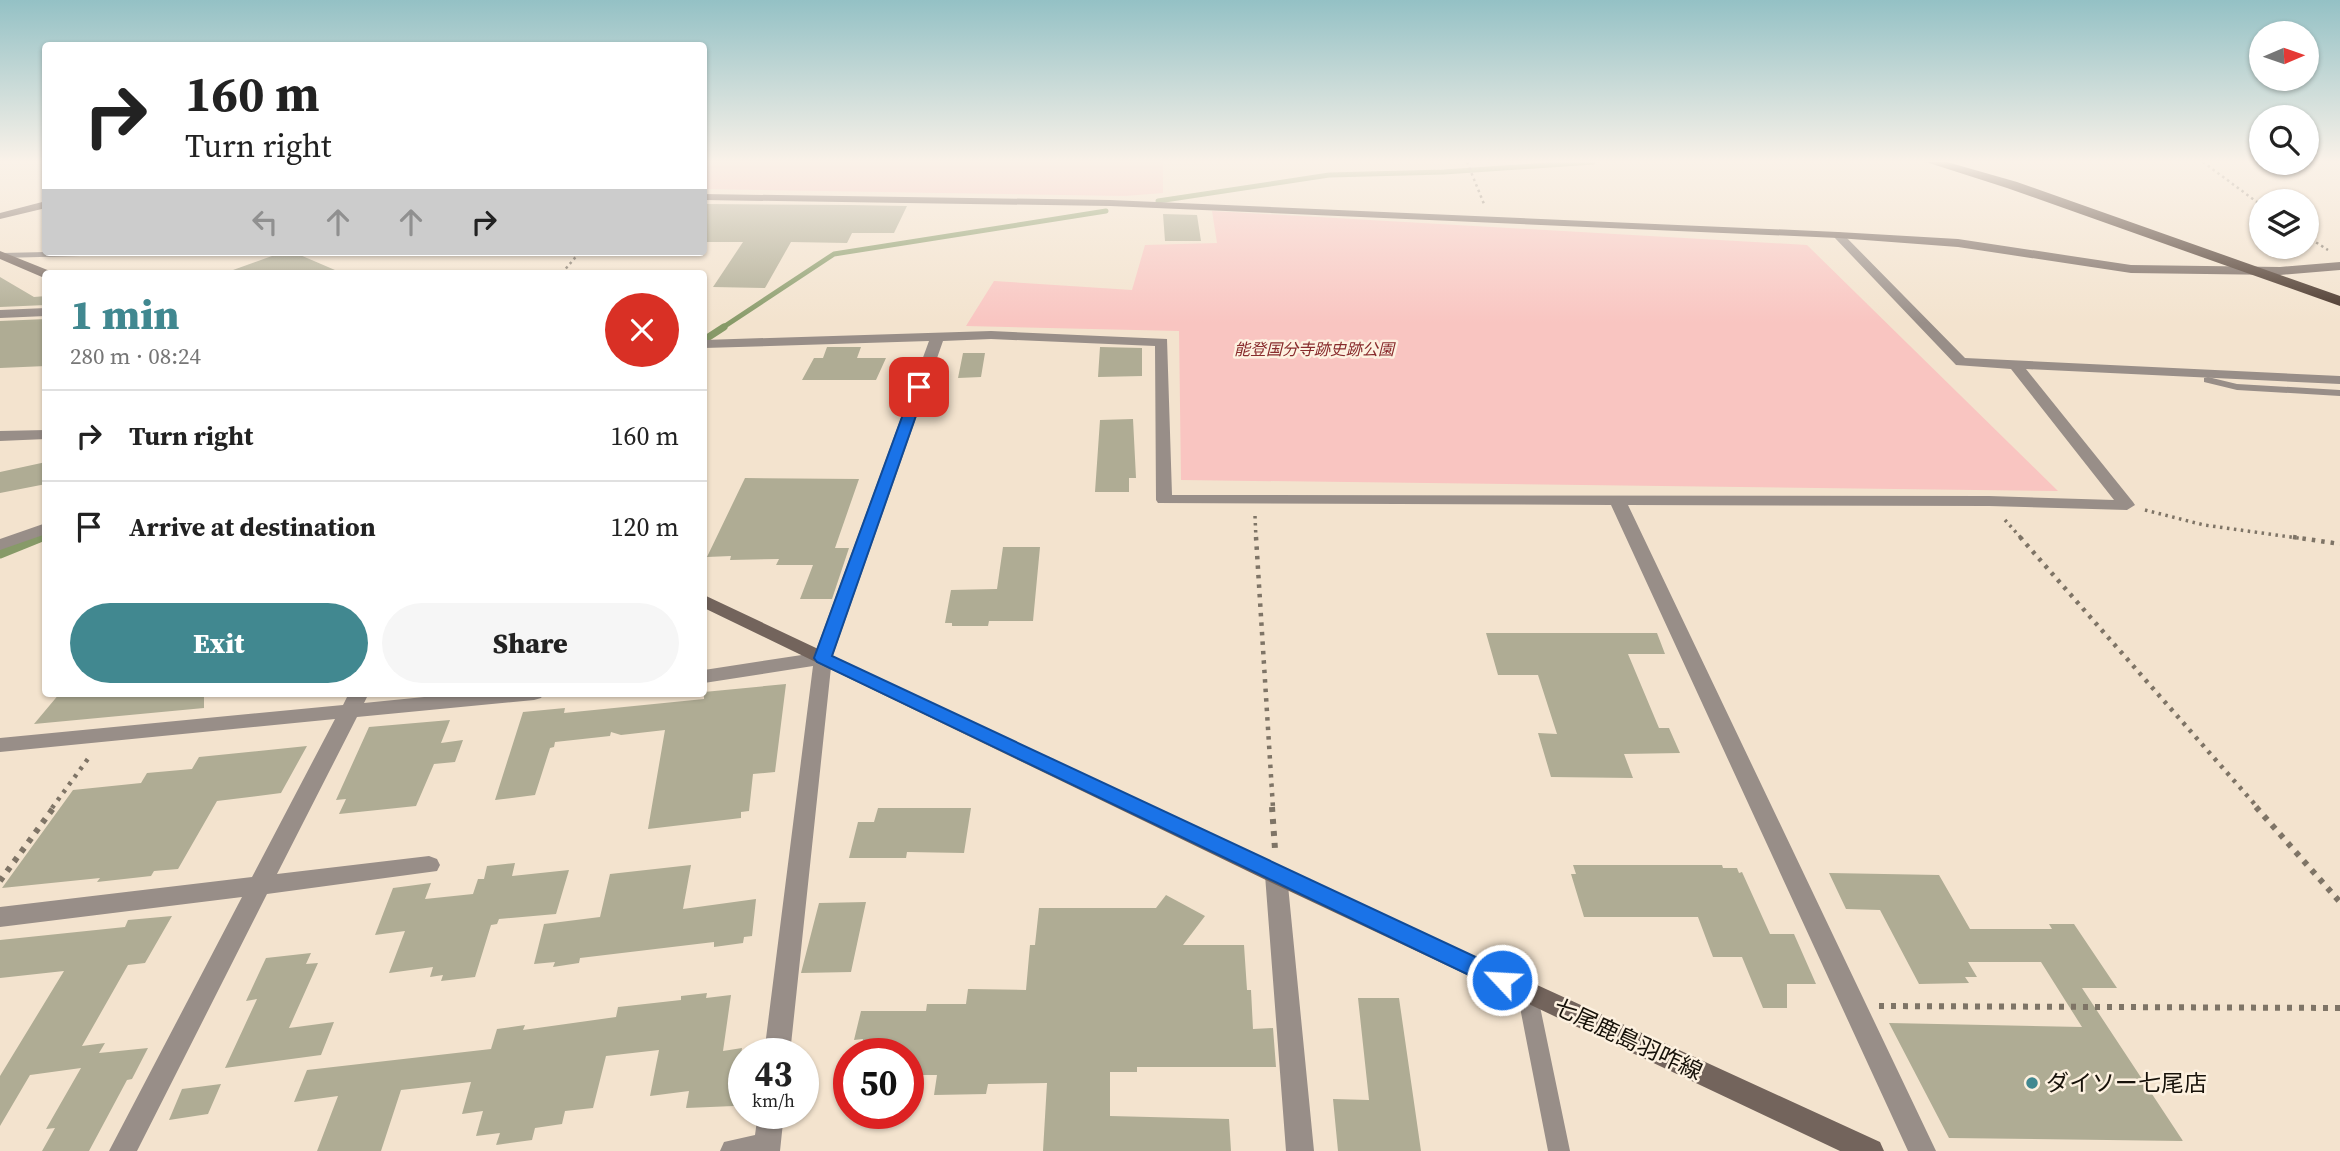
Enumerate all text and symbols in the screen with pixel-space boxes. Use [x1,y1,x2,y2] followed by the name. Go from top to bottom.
[2249,21,2319,91] north arrow
[2249,21,2319,259] map controls
[185,60,320,127] text: 160 m
[70,70,161,161] icon: right
[2249,105,2319,175] button: search
[185,124,331,168] text: Turn right
[2249,189,2319,259] button: layers
[246,203,284,241] icon: left
[319,203,357,241] icon: ahead
[392,203,430,241] icon: ahead
[465,203,503,241] icon: right
[70,285,180,343] text: 1 min
[605,293,679,367] button: close
[1234,338,1396,360] park label: 能登国分寺跡史跡公園
[70,340,201,372] text: 280 m · 08:24
[889,357,949,417] pin
[900,368,938,406] icon: arrive
[70,417,108,455] icon: right
[129,418,253,454] text: Turn right
[611,418,679,454] text: 160 m
[70,508,108,546] icon: arrive
[129,509,376,545] text: Arrive at destination
[611,509,679,545] text: 120 m
[70,603,368,683] button: Exit
[382,603,679,683] button: Share
[1465,943,1539,1017] position arrow
[1548,990,1708,1088] street label: 七尾鹿島羽咋線
[833,1038,924,1129] speed limit sign: 50
[755,1050,792,1098] text: 43
[2046,1067,2207,1099] place label: ダイソー七尾店
[2024,1075,2040,1091] marker: ダイソー七尾店
[752,1088,795,1113] text: km/h

